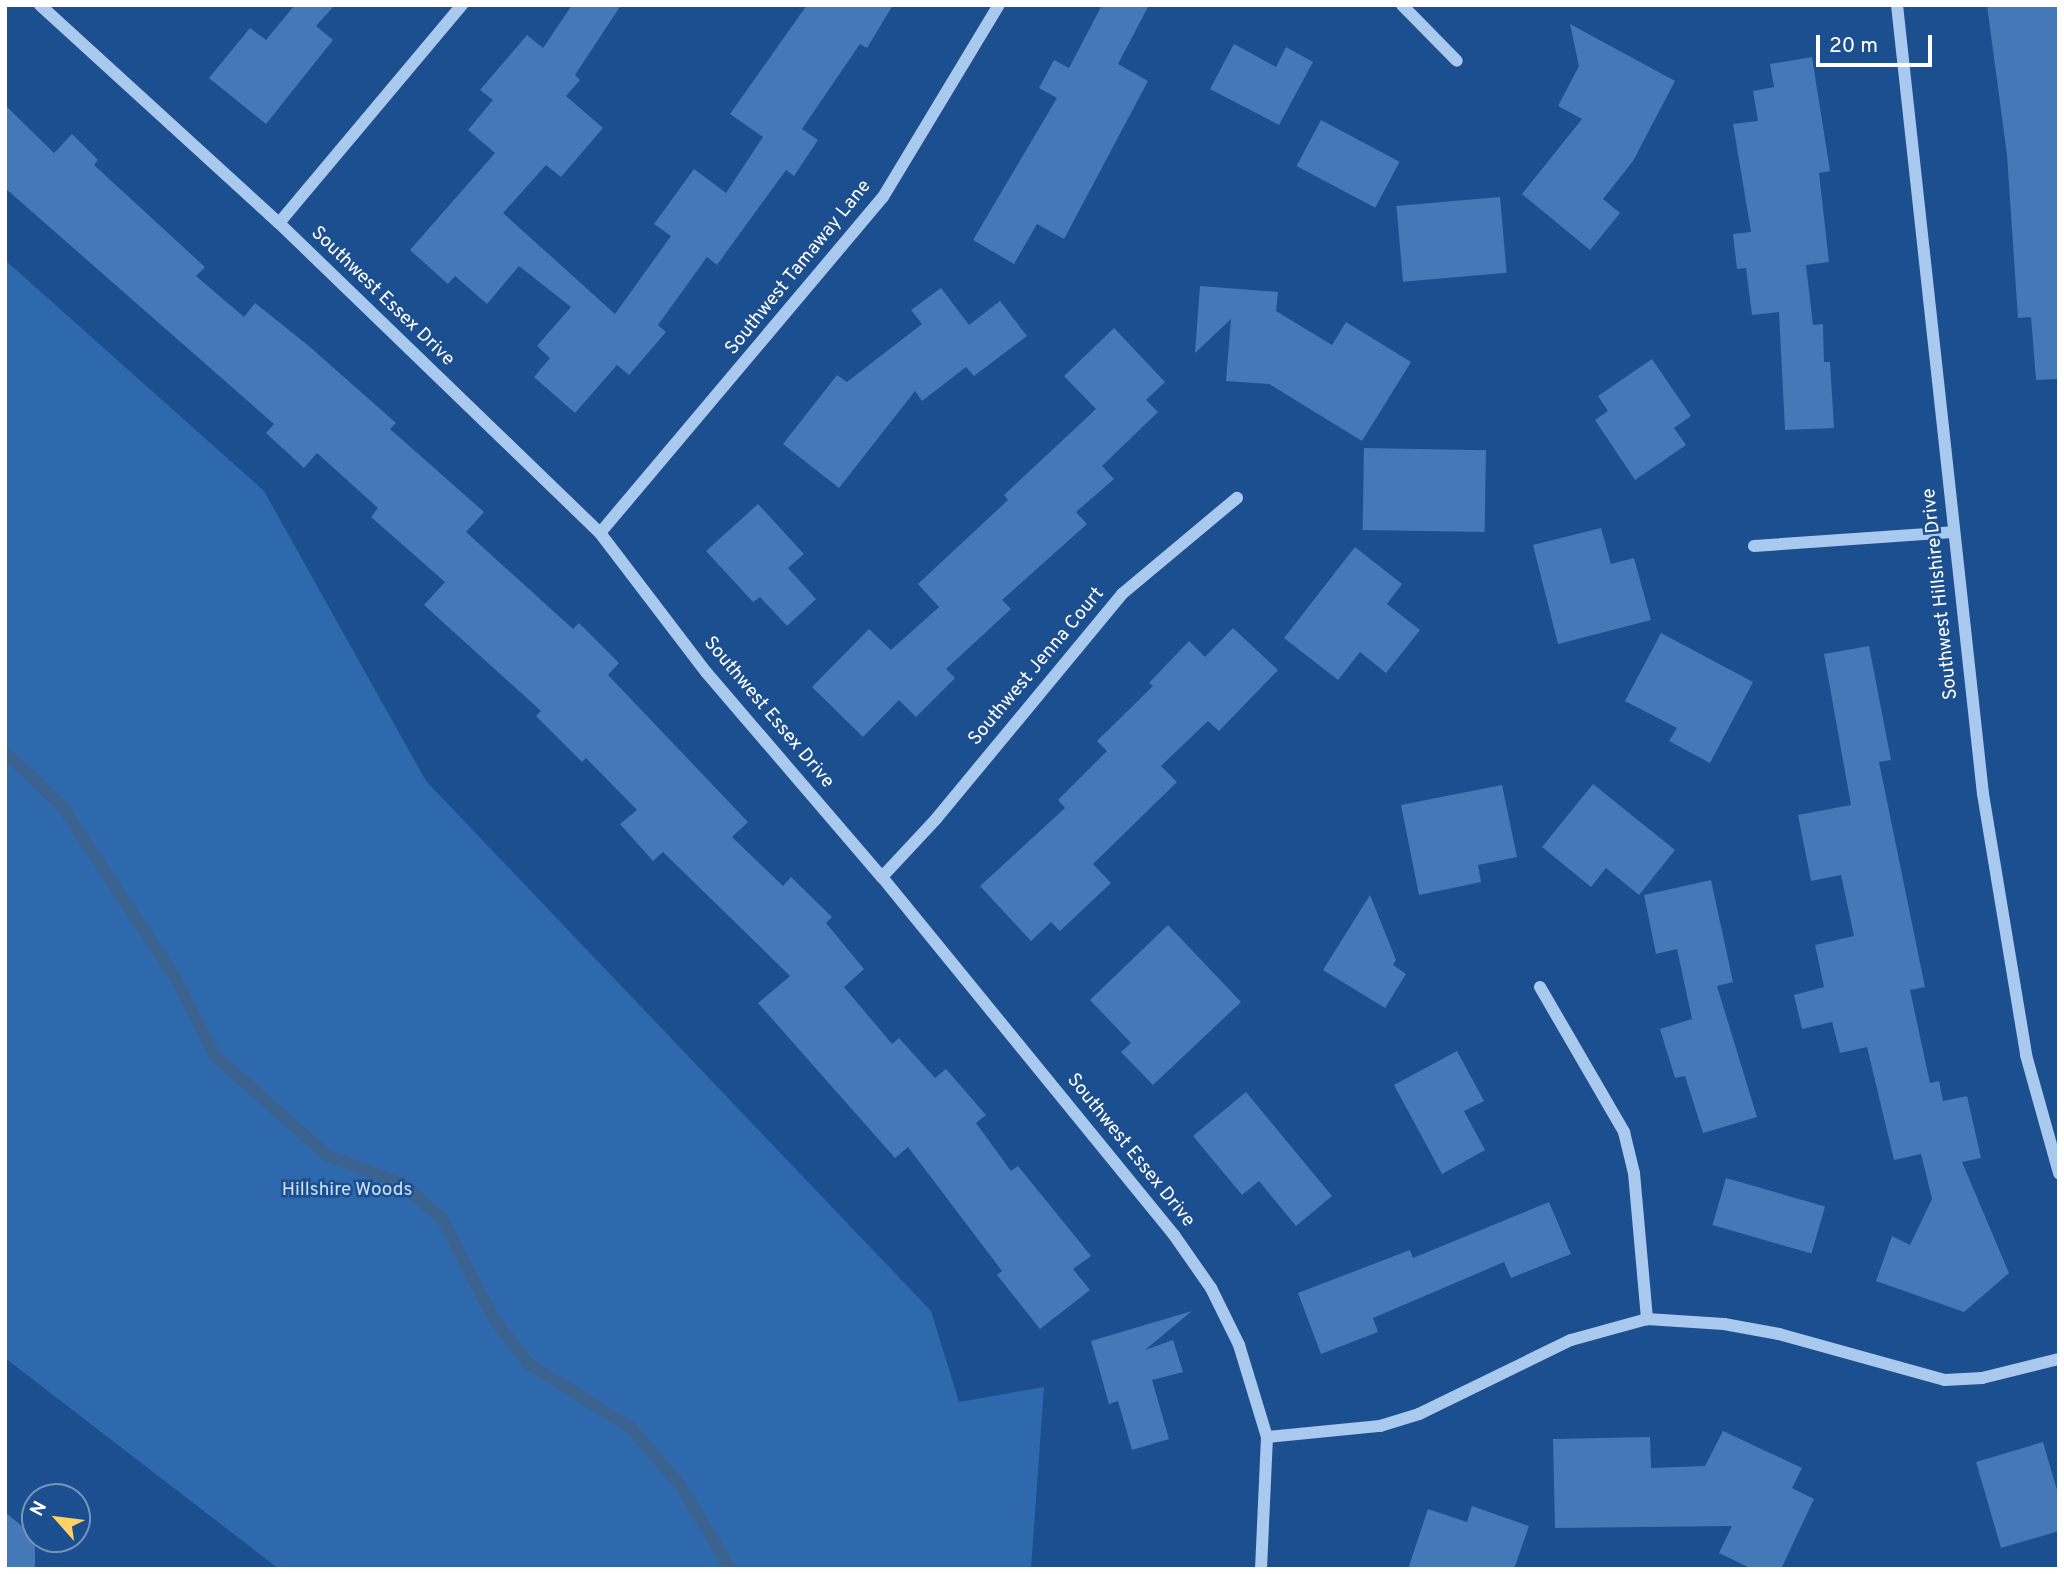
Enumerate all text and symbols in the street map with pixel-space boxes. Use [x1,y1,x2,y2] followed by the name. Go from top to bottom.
[1819,21,1934,65] scale bar
[1829,33,1878,60] text: 20 m
[721,176,877,360] street label: Southwest Tamaway Lane
[305,222,459,372] street label: Southwest Essex Drive
[1919,487,1963,701] street label: Southwest Hillshire Drive
[964,583,1110,751] street label: Southwest Jenna Court
[698,632,838,794] street label: Southwest Essex Drive
[1061,1070,1199,1232] street label: Southwest Essex Drive
[281,1180,413,1202] park label: Hillshire Woods
[21,1483,91,1553] north arrow
[25,1497,53,1521] text: N

